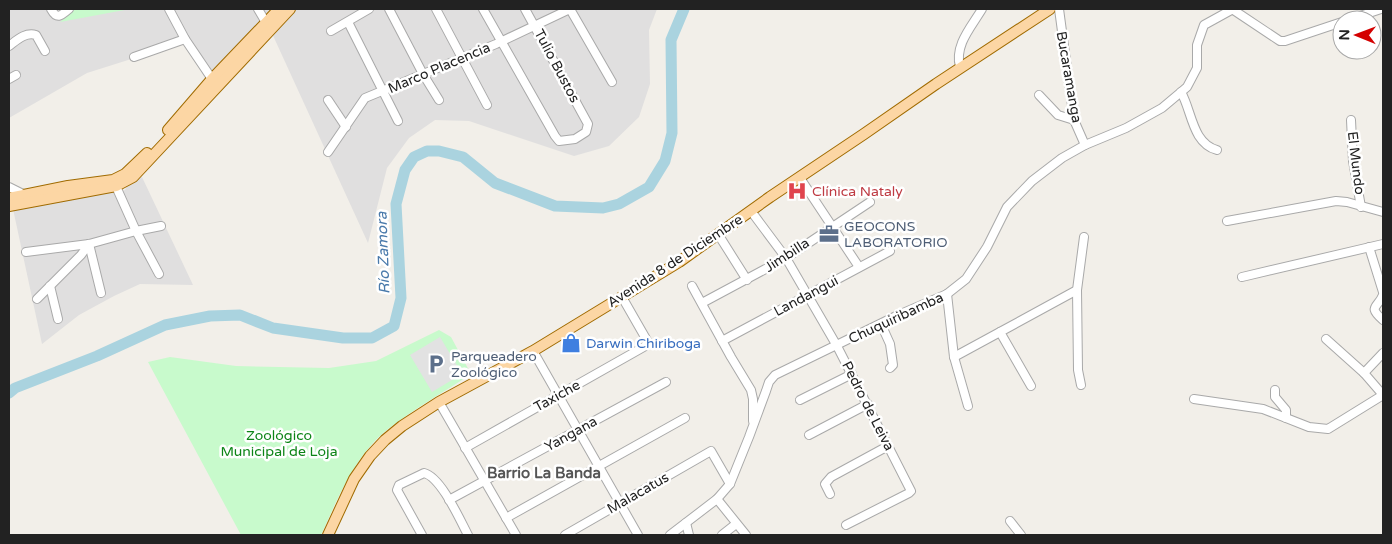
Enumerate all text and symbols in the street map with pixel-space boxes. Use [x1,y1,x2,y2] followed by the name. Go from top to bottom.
[1332,10,1382,60] north arrow
[531,26,584,106] street label: Tulio Bustos
[1336,29,1353,41] text: N
[1053,30,1085,124] street label: Bucaramanga
[385,39,493,97] street label: Marco Placencia
[1344,130,1368,196] street label: El Mundo
[786,180,808,202] hospital icon: Clínica Nataly
[812,183,903,200] place label: Clínica Nataly
[373,211,393,295] water label: Río Zamora
[604,211,746,311] street label: Avenida 8 de Diciembre
[844,218,948,251] place label: GEOCONS LABORATORIO
[818,223,840,245] office icon: GEOCONS LABORATORIO
[761,234,813,276] street label: Jimbilla
[771,272,841,320] street label: Landangui
[846,289,946,347] street label: Chuquiribamba
[560,332,582,354] shop icon: Darwin Chiriboga
[586,335,701,352] place label: Darwin Chiriboga
[451,348,537,381] place label: Parqueadero Zoológico
[425,353,447,375] parking icon: Parqueadero Zoológico
[838,358,898,454] street label: Pedro de Leiva
[531,376,583,416] street label: Taxiche
[542,413,600,455] street label: Yangana
[220,427,338,460] park label: Zoológico Municipal de Loja
[487,464,601,482] district label: Barrio La Banda
[604,468,672,517] street label: Malacatus

